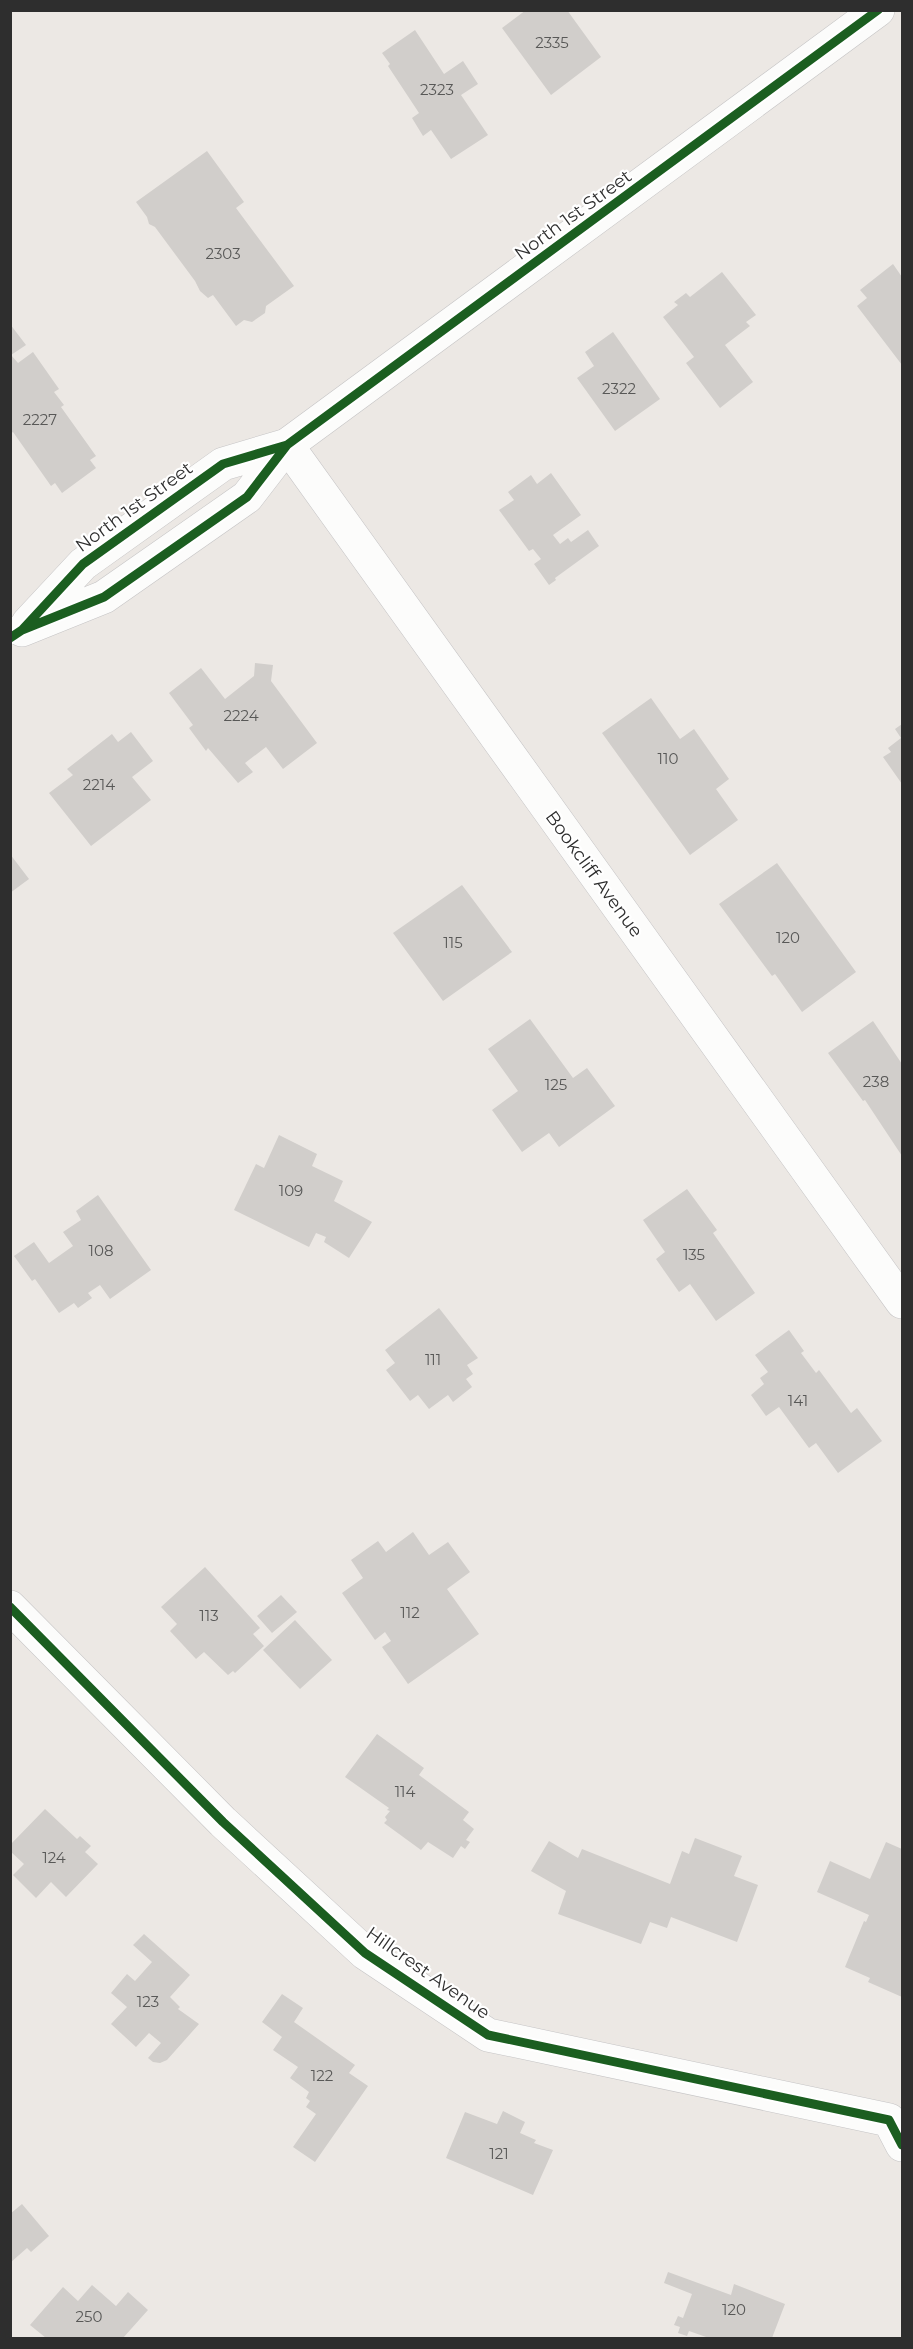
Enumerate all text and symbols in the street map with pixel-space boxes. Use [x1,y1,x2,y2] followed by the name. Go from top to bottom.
[535,33,569,52] house number: 2335
[420,80,454,99] house number: 2323
[510,165,636,265] street label: North 1st Street
[205,244,241,263] house number: 2303
[602,379,636,398] house number: 2322
[23,410,57,429] house number: 2227
[71,457,197,557] street label: North 1st Street
[223,706,259,725] house number: 2224
[658,749,678,768] house number: 110
[83,775,115,794] house number: 2214
[541,806,647,942] street label: Bookcliff Avenue
[776,928,800,947] house number: 120
[443,933,463,952] house number: 115
[863,1072,889,1091] house number: 238
[545,1075,567,1094] house number: 125
[279,1181,303,1200] house number: 109
[89,1241,113,1260] house number: 108
[683,1245,705,1264] house number: 135
[425,1350,441,1369] house number: 111
[788,1391,808,1410] house number: 141
[400,1603,420,1622] house number: 112
[199,1606,219,1625] house number: 113
[395,1782,415,1801] house number: 114
[42,1848,66,1867] house number: 124
[362,1922,494,2024] street label: Hillcrest Avenue
[137,1992,159,2011] house number: 123
[311,2066,333,2085] house number: 122
[489,2144,509,2163] house number: 121
[722,2300,746,2319] house number: 120
[76,2307,103,2326] house number: 250

